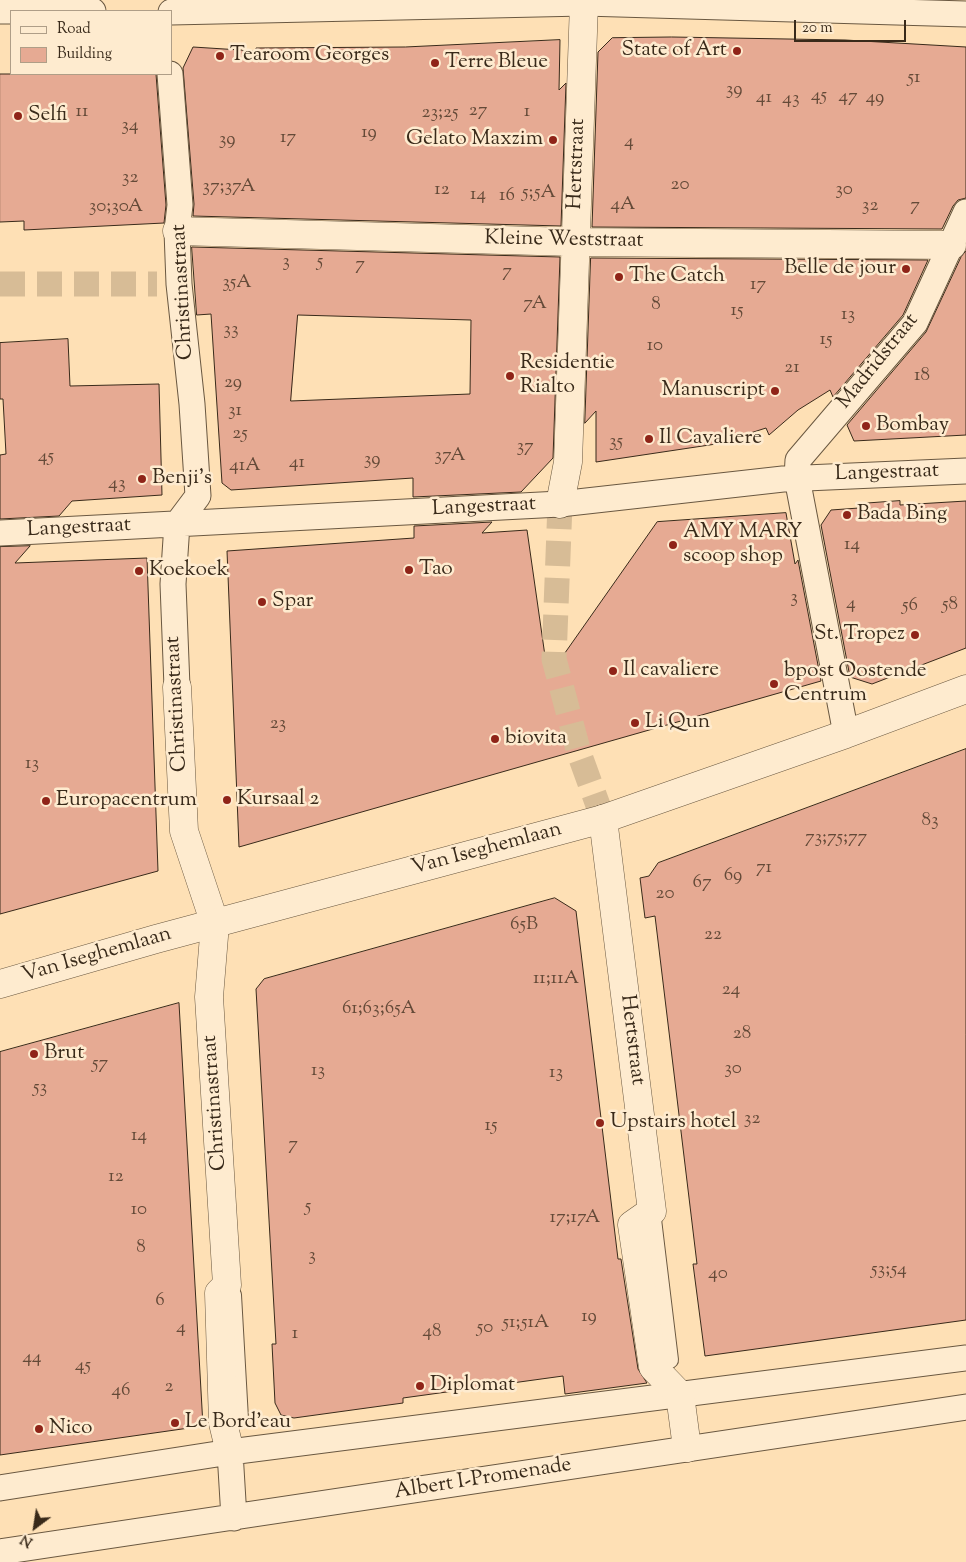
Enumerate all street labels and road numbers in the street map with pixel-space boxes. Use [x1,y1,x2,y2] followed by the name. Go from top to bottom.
[564,118,592,210] street label: Hertstraat
[168,223,200,361] street label: Christinastraat
[484,227,644,255] street label: Kleine Weststraat
[833,309,925,415] street label: Madridstraat
[835,460,939,488] street label: Langestraat
[431,493,537,523] street label: Langestraat
[26,514,132,544] street label: Langestraat
[162,635,194,773] street label: Christinastraat
[409,818,565,882] street label: Van Iseghemlaan
[19,923,175,989] street label: Van Iseghemlaan
[613,993,649,1087] street label: Hertstraat
[199,1034,233,1172] street label: Christinastraat
[393,1454,573,1506] street label: Albert I-Promenade

